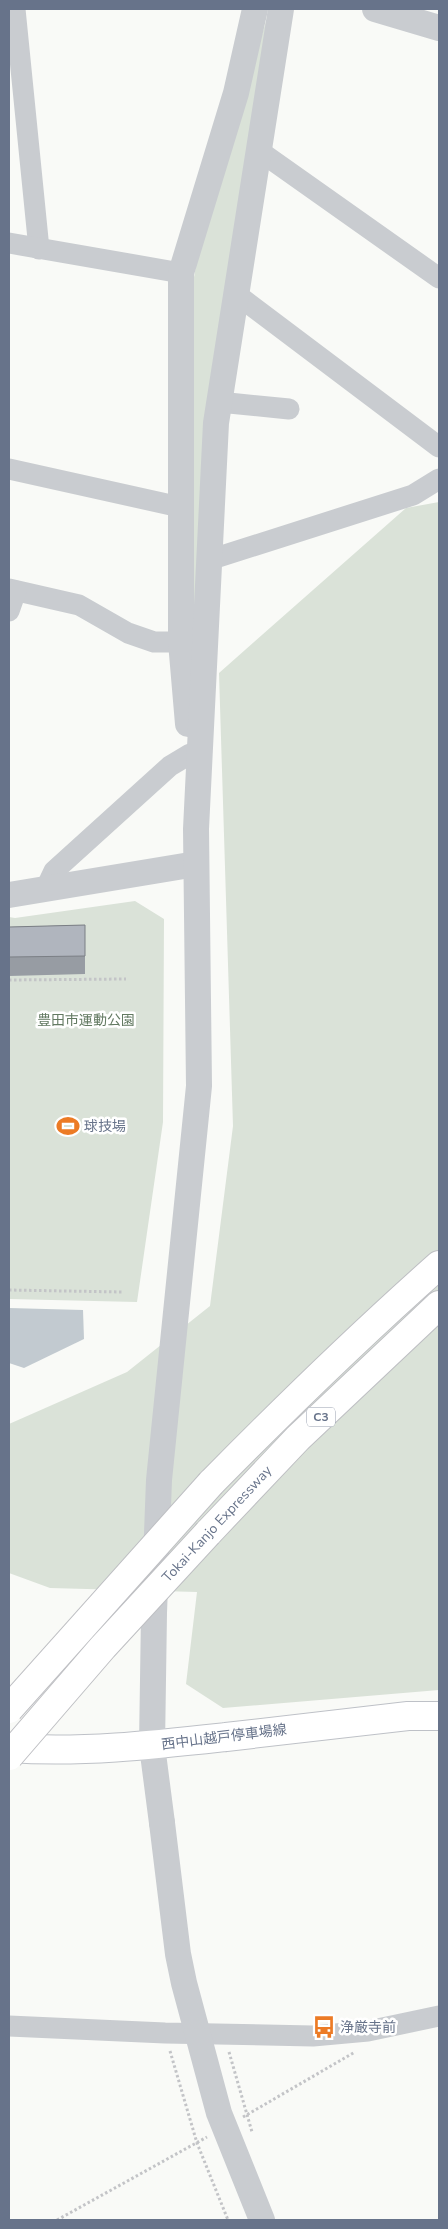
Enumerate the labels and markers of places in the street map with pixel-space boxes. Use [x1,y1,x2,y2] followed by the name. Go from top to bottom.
[55,1113,81,1139] sports icon: 球技場
[84,1117,126,1136] place label: 球技場
[311,2014,337,2040] bus stop icon: 浄厳寺前
[340,2018,396,2037] place label: 浄厳寺前

